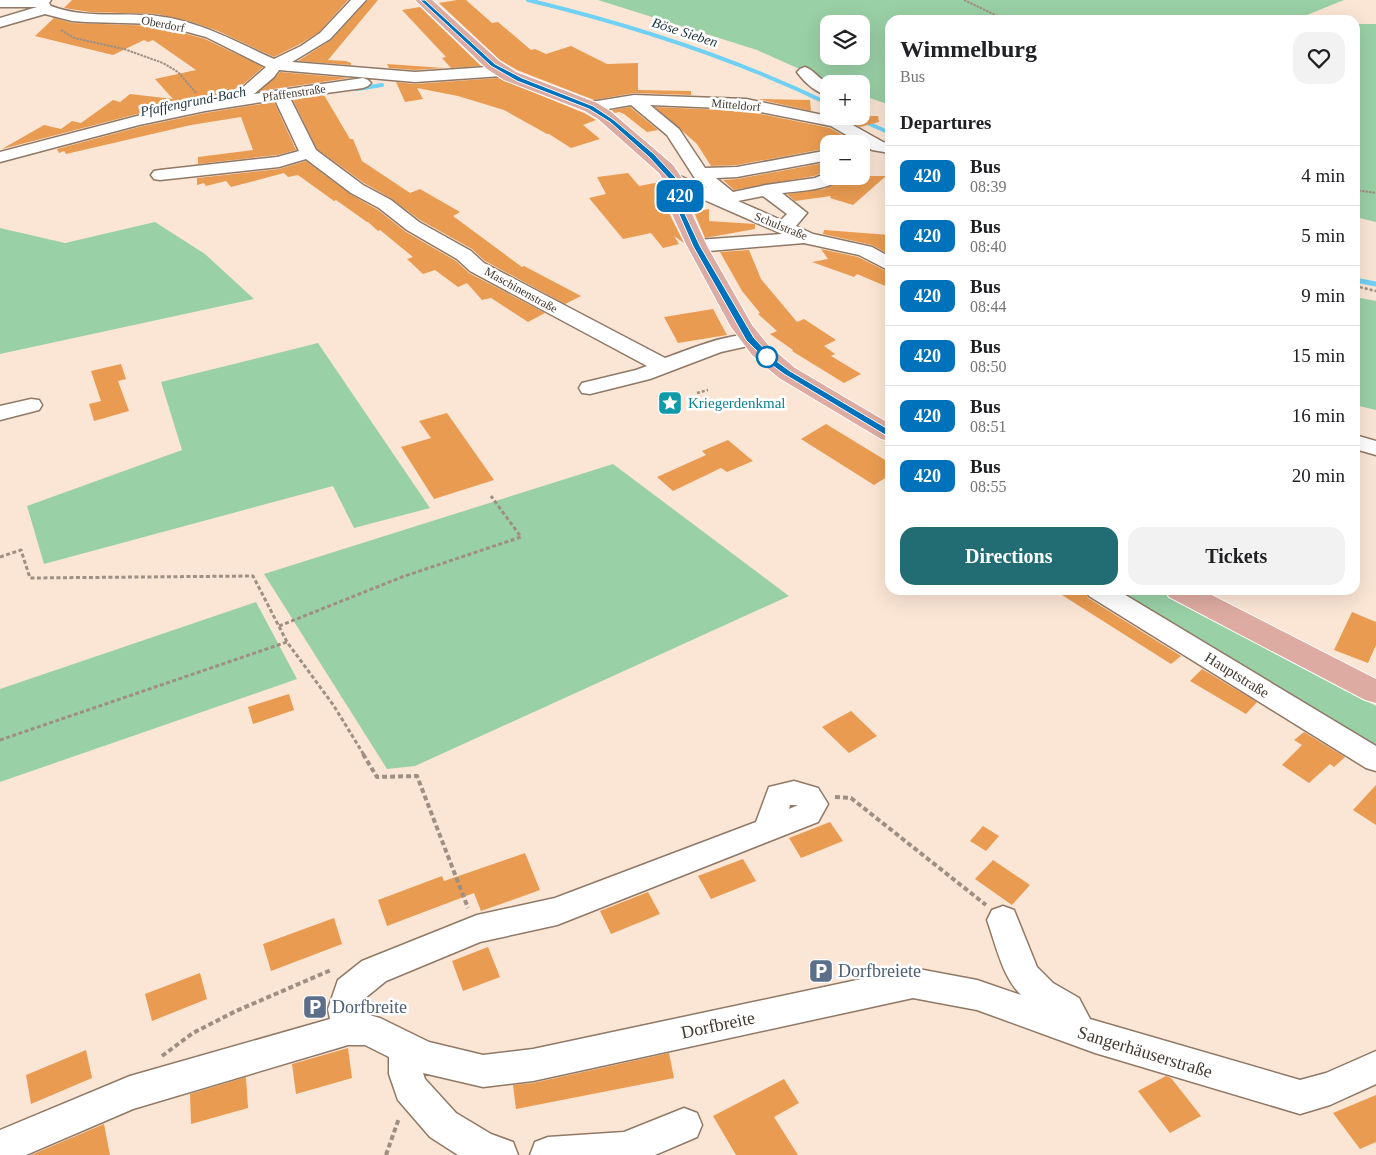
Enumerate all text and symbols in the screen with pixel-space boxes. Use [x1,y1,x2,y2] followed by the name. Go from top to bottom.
[140,13,186,35] street label: Oberdorf
[650,15,720,50] water label: Böse Sieben
[820,15,870,185] map controls
[820,15,870,65] button: layers
[1293,32,1345,84] button: heart
[900,36,1037,62] text: Wimmelburg
[900,68,925,85] text: Bus
[820,75,870,125] button: +
[261,82,327,104] street label: Pfaffenstraße
[138,84,247,119] water label: Pfaffengrund-Bach
[711,96,761,114] street label: Mitteldorf
[900,112,991,133] text: Departures
[820,135,870,185] button: −
[970,156,1001,177] text: Bus
[1301,165,1345,186] text: 4 min
[914,166,941,186] text: 420
[970,178,1006,195] text: 08:39
[651,180,709,212] line badge: 420
[667,186,694,206] text: 420
[752,209,810,243] street label: Schulstraße
[970,216,1001,237] text: Bus
[1301,225,1345,246] text: 5 min
[914,226,941,246] text: 420
[970,238,1006,255] text: 08:40
[482,264,560,316] street label: Maschinenstraße
[970,276,1001,297] text: Bus
[1301,285,1345,306] text: 9 min
[914,286,941,306] text: 420
[970,298,1006,315] text: 08:44
[970,336,1001,357] text: Bus
[1292,345,1345,366] text: 15 min
[756,346,778,368] unlabelled marker
[914,346,941,366] text: 420
[970,358,1006,375] text: 08:50
[657,390,683,416] place icon: Kriegerdenkmal
[688,395,785,411] place label: Kriegerdenkmal
[970,396,1001,417] text: Bus
[1292,405,1345,426] text: 16 min
[914,406,941,426] text: 420
[970,418,1006,435] text: 08:51
[970,456,1001,477] text: Bus
[1292,465,1345,486] text: 20 min
[914,466,941,486] text: 420
[970,478,1006,495] text: 08:55
[900,527,1118,585] button: Directions
[1128,527,1345,585] button: Tickets
[1202,649,1272,701] street label: Hauptstraße
[808,958,834,984] parking icon: Dorfbreiete
[838,961,921,981] place label: Dorfbreiete
[302,994,328,1020] parking icon: Dorfbreite
[332,997,407,1017] place label: Dorfbreite
[679,1007,757,1043] street label: Dorfbreite
[1075,1022,1215,1082] street label: Sangerhäuserstraße

